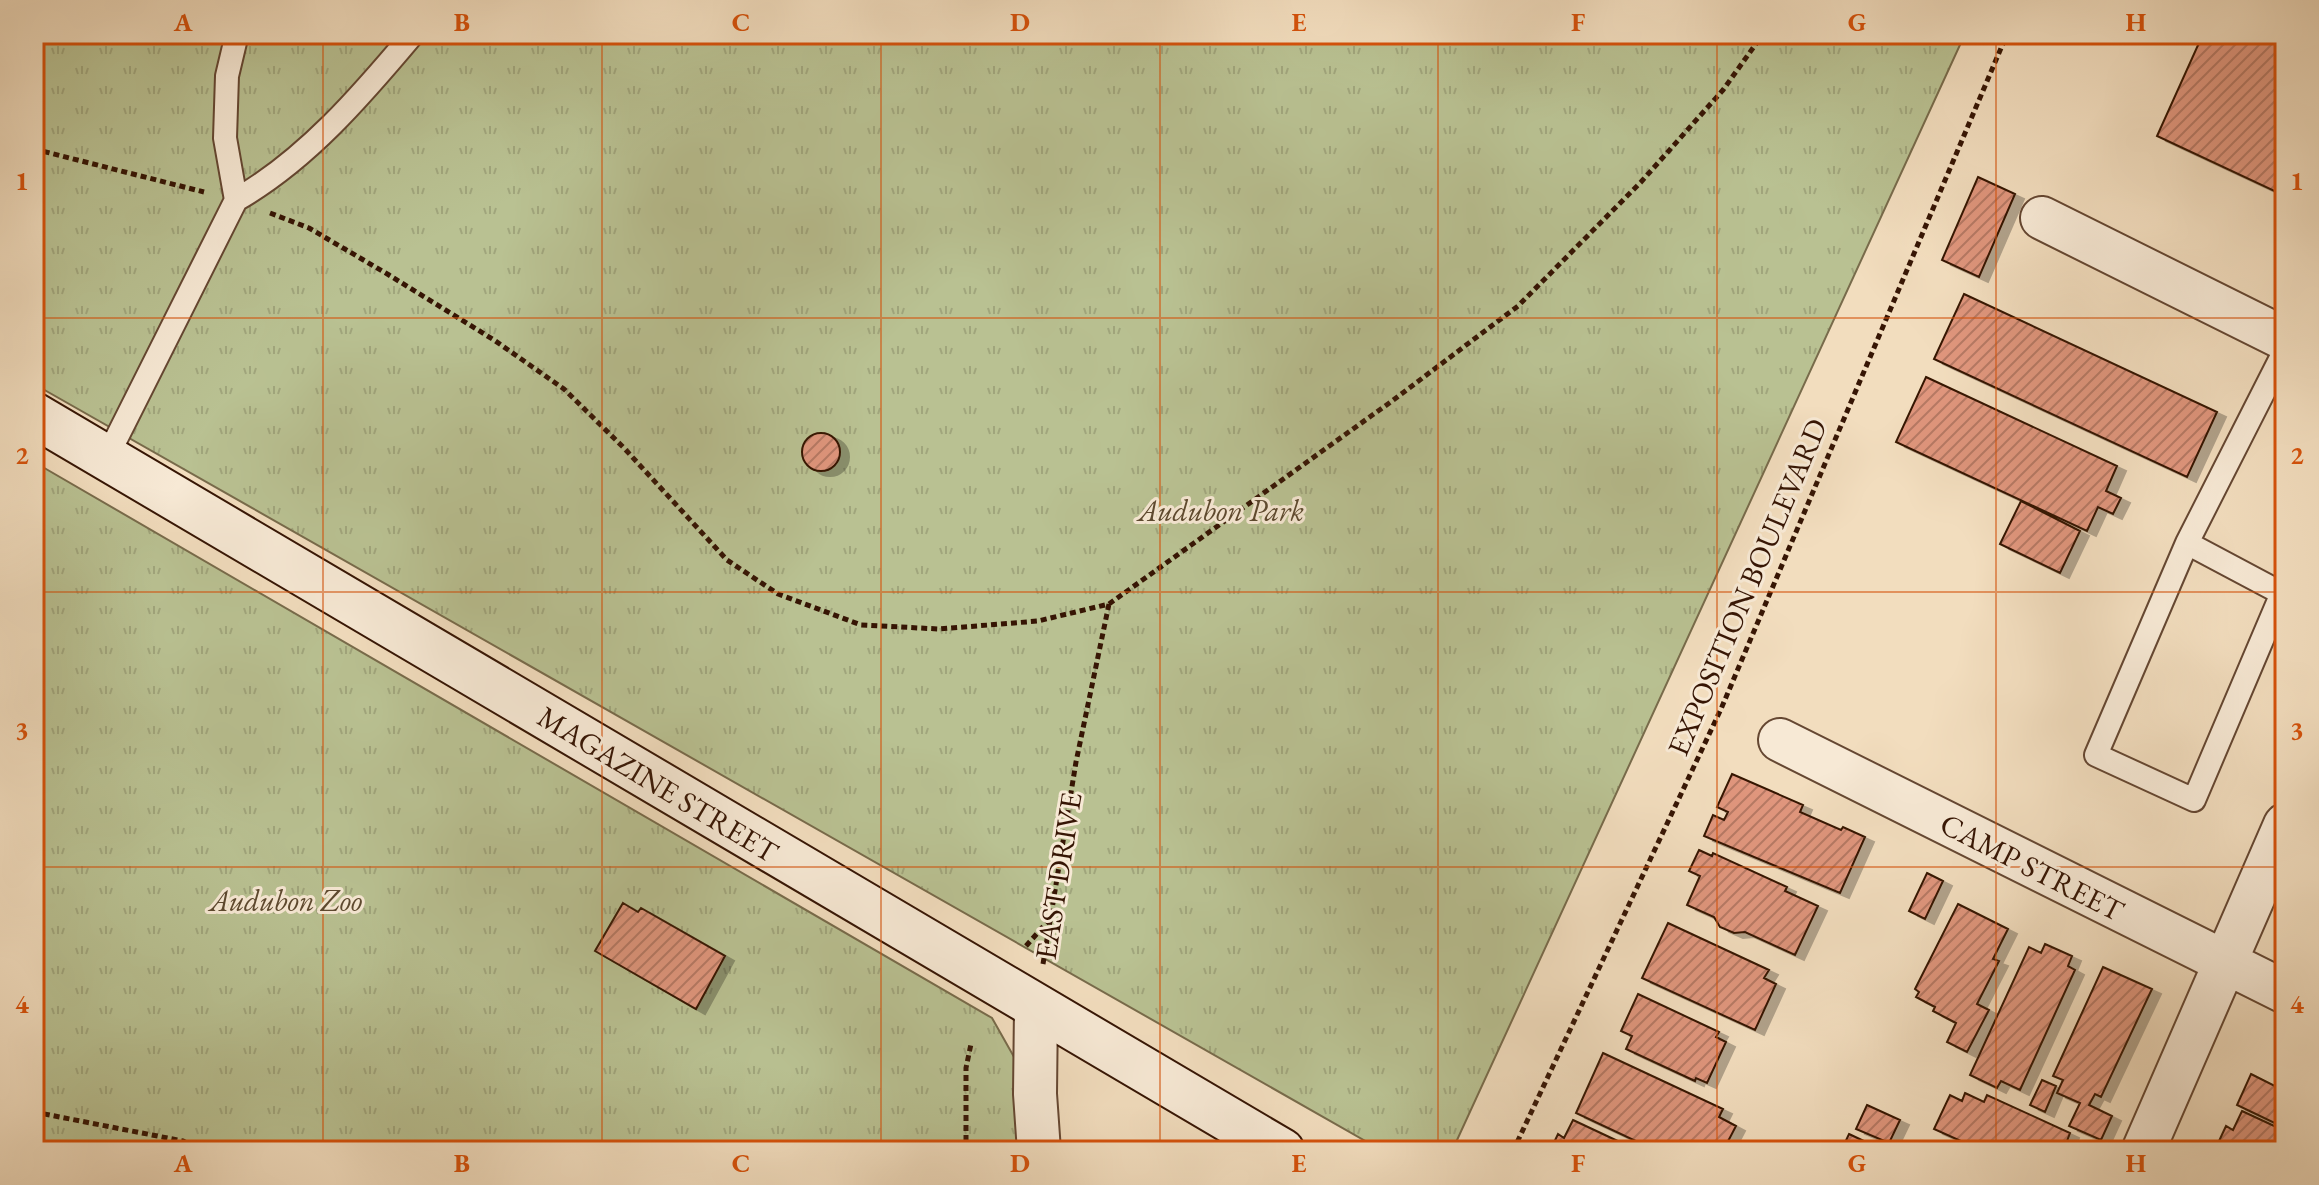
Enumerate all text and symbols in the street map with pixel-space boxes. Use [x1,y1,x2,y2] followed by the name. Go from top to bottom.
[173,5,193,39] text: A
[454,5,470,39] text: B
[732,5,750,39] text: C
[1010,5,1030,39] text: D
[1292,5,1307,39] text: E
[1571,5,1585,39] text: F
[1848,5,1867,39] text: G
[2126,5,2147,39] text: H
[15,164,29,198] text: 1
[2290,164,2304,198] text: 1
[1658,412,1836,762] street label: EXPOSITION BOULEVARD
[15,438,29,472] text: 2
[2290,438,2304,472] text: 2
[1136,491,1304,530] park label: Audubon Park
[531,697,786,872] street label: MAGAZINE STREET
[15,713,29,747] text: 3
[2290,713,2304,747] text: 3
[1026,789,1090,963] street label: EAST DRIVE
[1934,804,2131,930] street label: CAMP STREET
[208,881,362,920] park label: Audubon Zoo
[15,987,29,1021] text: 4
[2290,987,2304,1021] text: 4
[173,1146,193,1180] text: A
[454,1146,470,1180] text: B
[732,1146,750,1180] text: C
[1010,1146,1030,1180] text: D
[1292,1146,1307,1180] text: E
[1571,1146,1585,1180] text: F
[1848,1146,1867,1180] text: G
[2126,1146,2147,1180] text: H

